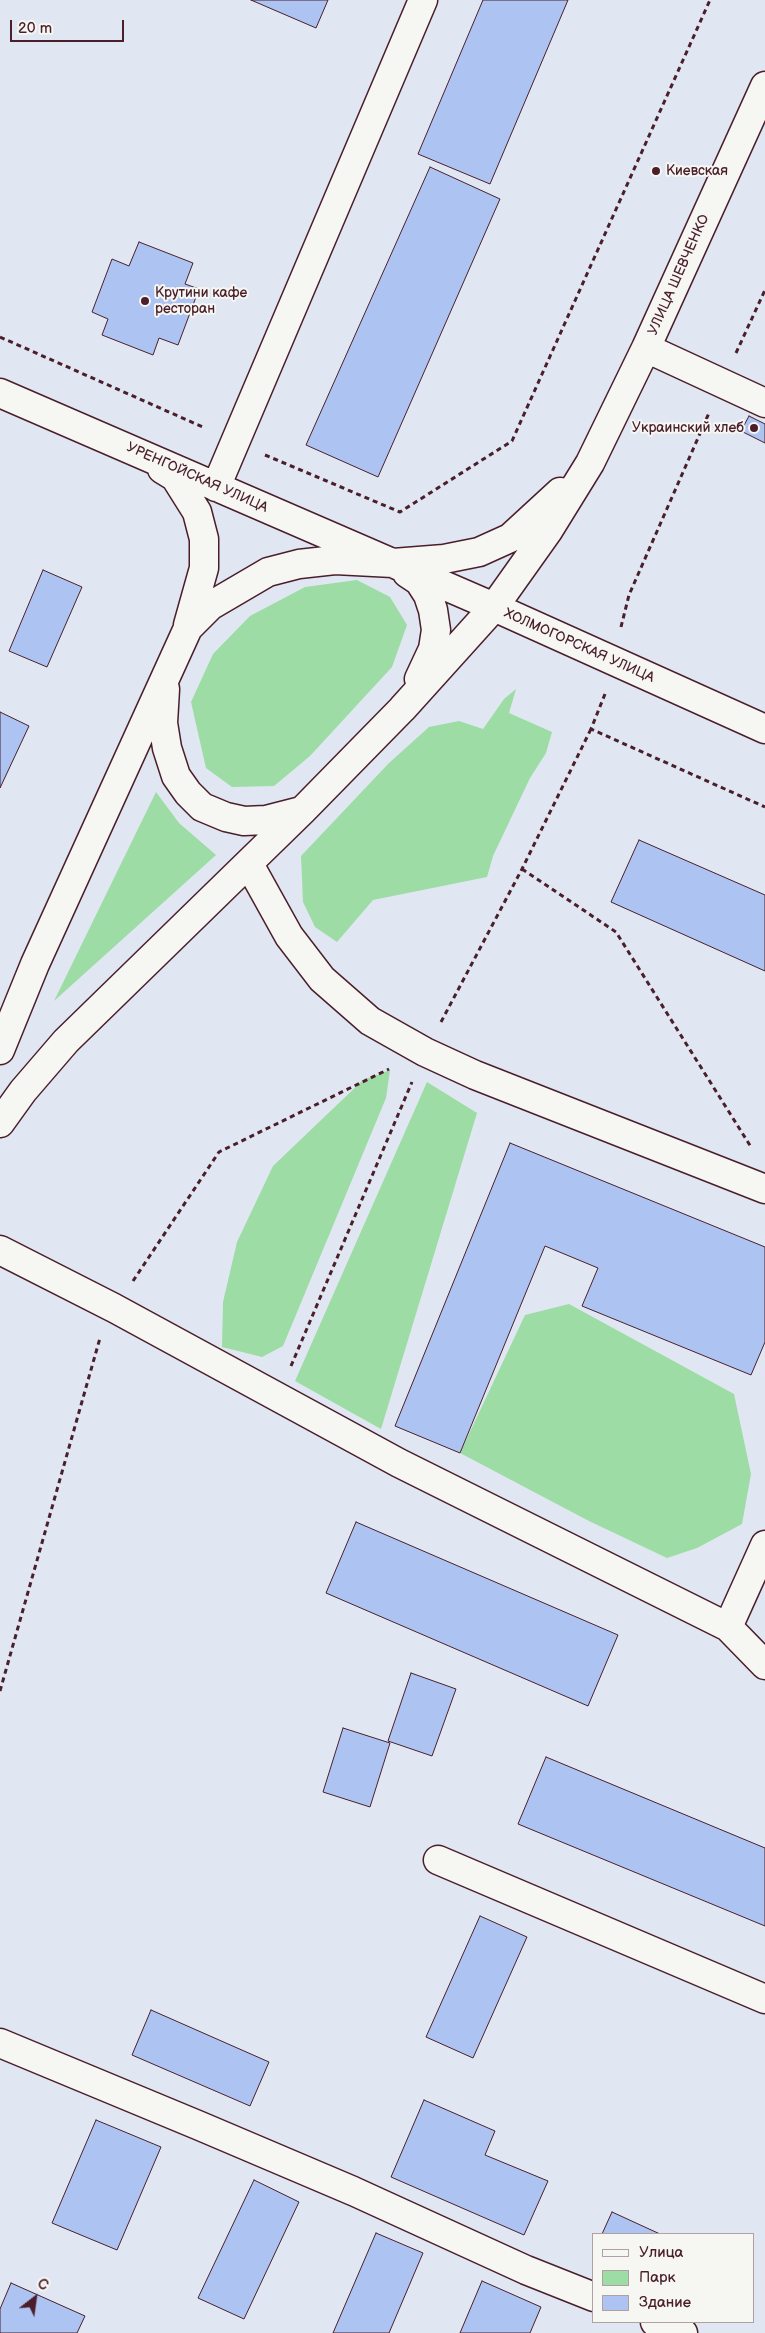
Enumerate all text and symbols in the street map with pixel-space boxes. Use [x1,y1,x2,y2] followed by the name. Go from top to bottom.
[12,10,126,42] scale bar
[18,19,52,38] text: 20 m
[666,163,728,179] place label: Киевская
[650,165,662,177] marker: Киевская
[645,212,713,338] street label: УЛИЦА ШЕВЧЕНКО
[155,285,247,318] place label: Крутини кафе ресторан
[139,295,151,307] marker: Крутини кафе ресторан
[632,420,744,436] place label: Украинский хлеб
[748,422,760,434] marker: Украинский хлеб
[124,439,270,517] street label: УРЕНГОЙСКАЯ УЛИЦА
[501,605,657,687] street label: ХОЛМОГОРСКАЯ УЛИЦА
[592,2233,755,2323] legend
[639,2243,683,2262] text: Улица
[639,2268,676,2287] text: Парк
[10,2273,60,2323] north arrow
[34,2275,51,2294] text: С
[639,2293,691,2312] text: Здание

